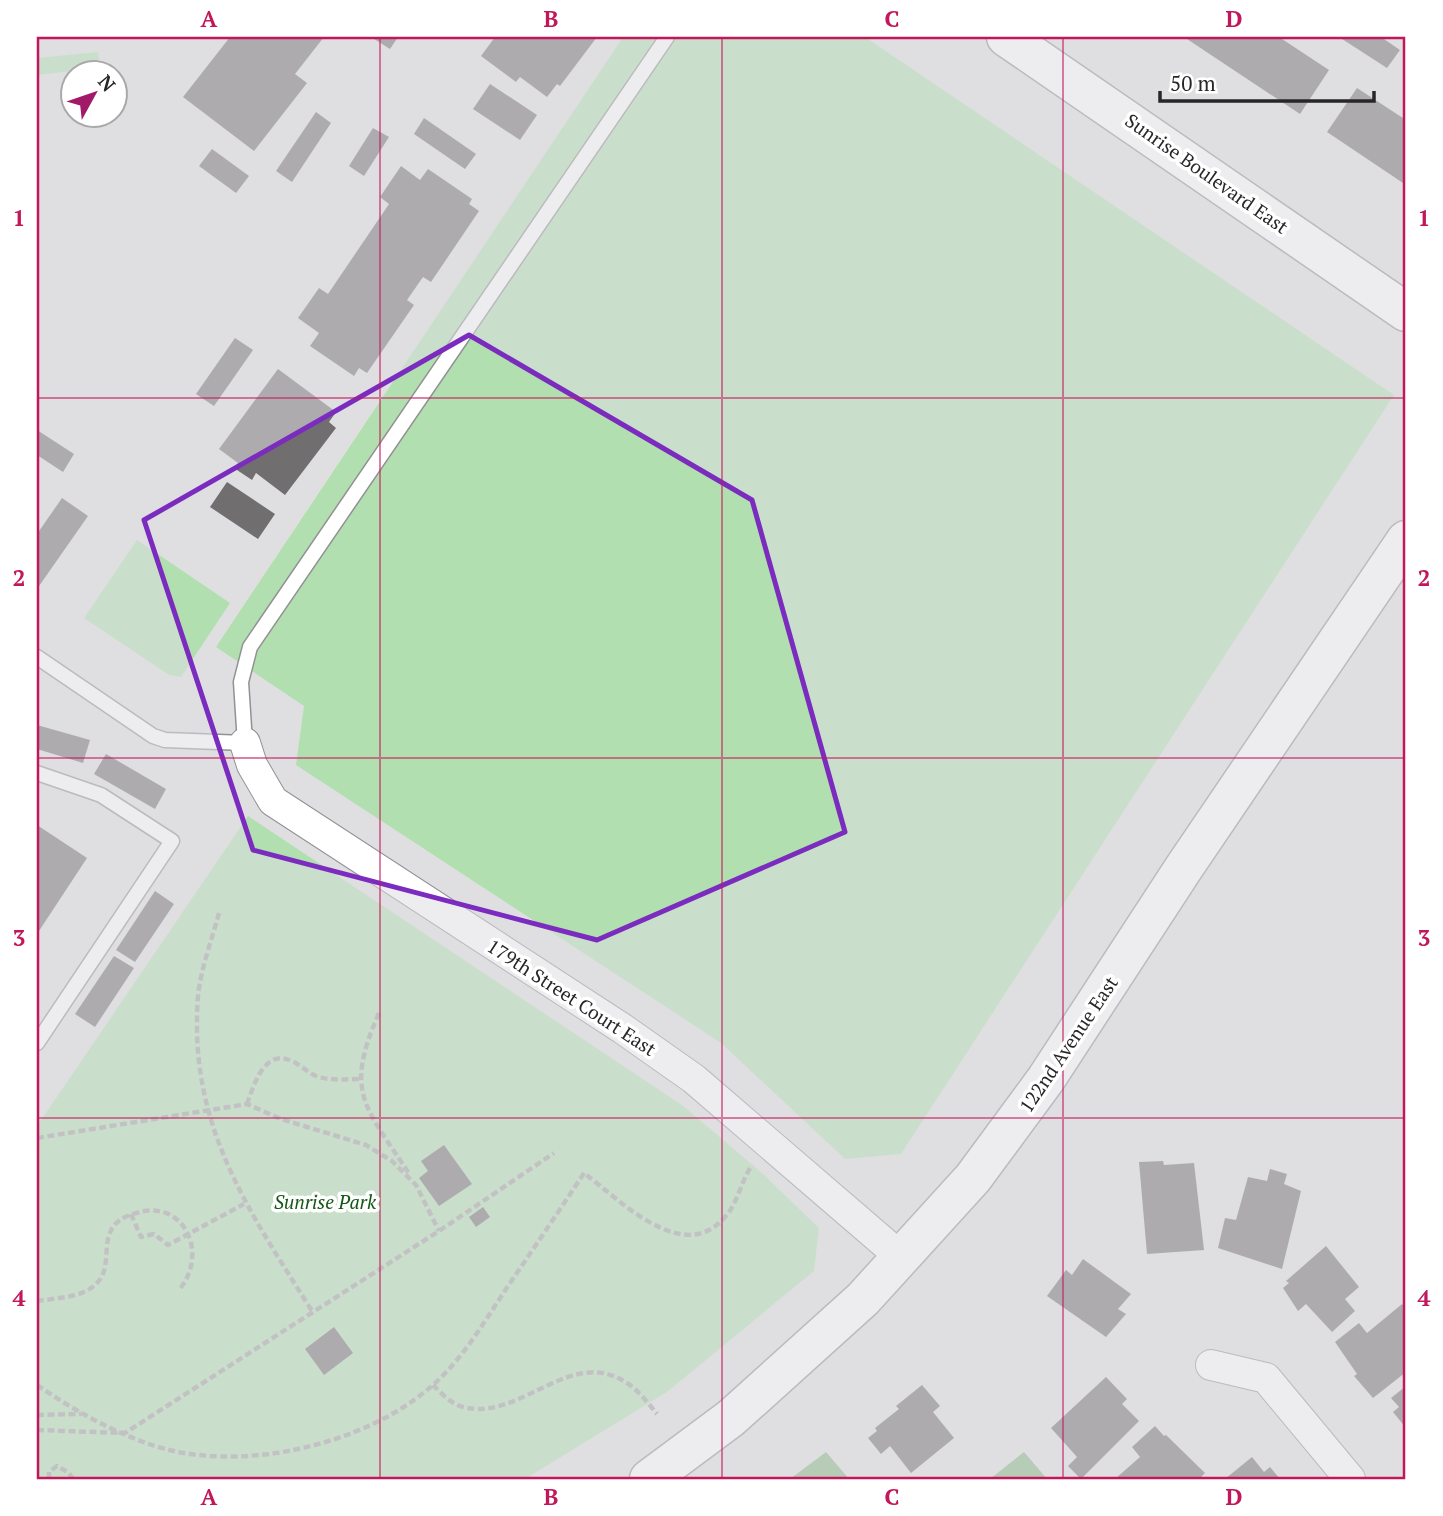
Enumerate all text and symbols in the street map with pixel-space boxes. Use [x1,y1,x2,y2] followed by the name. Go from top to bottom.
[201,3,218,34] text: A
[544,3,559,34] text: B
[885,3,900,34] text: C
[1226,3,1243,34] text: D
[60,60,130,130] north arrow
[1160,60,1373,104] scale bar
[93,69,122,97] text: N
[1170,69,1216,97] text: 50 m
[1121,107,1293,239] street label: Sunrise Boulevard East
[13,202,26,233] text: 1
[1418,202,1431,233] text: 1
[13,562,26,593] text: 2
[1418,562,1431,593] text: 2
[13,922,26,953] text: 3
[1418,922,1431,953] text: 3
[483,933,661,1061] street label: 179th Street Court East
[1013,971,1123,1117] street label: 122nd Avenue East
[274,1189,377,1214] park label: Sunrise Park
[13,1282,26,1313] text: 4
[1418,1282,1431,1313] text: 4
[201,1481,218,1512] text: A
[544,1481,559,1512] text: B
[885,1481,900,1512] text: C
[1226,1481,1243,1512] text: D

